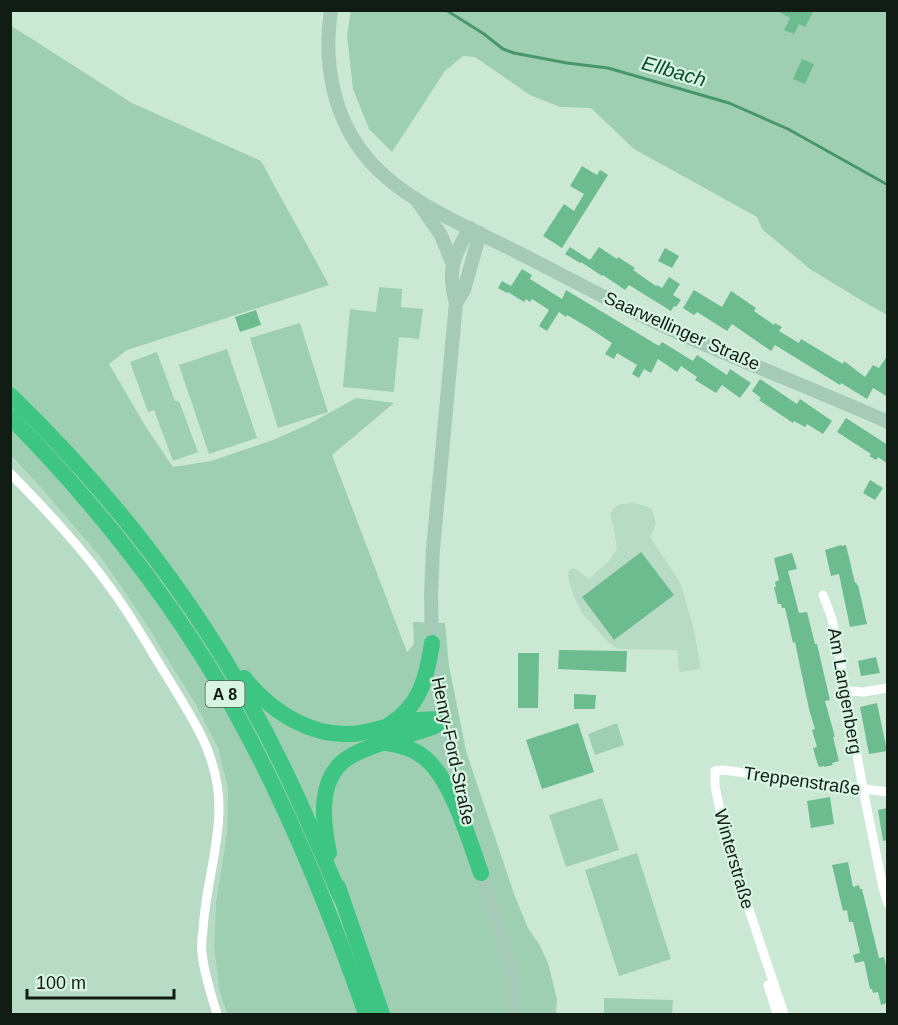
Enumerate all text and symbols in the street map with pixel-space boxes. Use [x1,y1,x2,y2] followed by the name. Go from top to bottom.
[639,51,709,91] water label: Ellbach
[601,288,763,374] street label: Saarwellinger Straße
[824,626,866,756] street label: Am Langenberg
[428,675,478,827] street label: Henry-Ford-Straße
[206,681,244,707] road number: A 8
[742,763,862,799] street label: Treppenstraße
[710,807,758,911] street label: Winterstraße
[27,962,174,1000] scale bar
[36,973,86,993] text: 100 m

